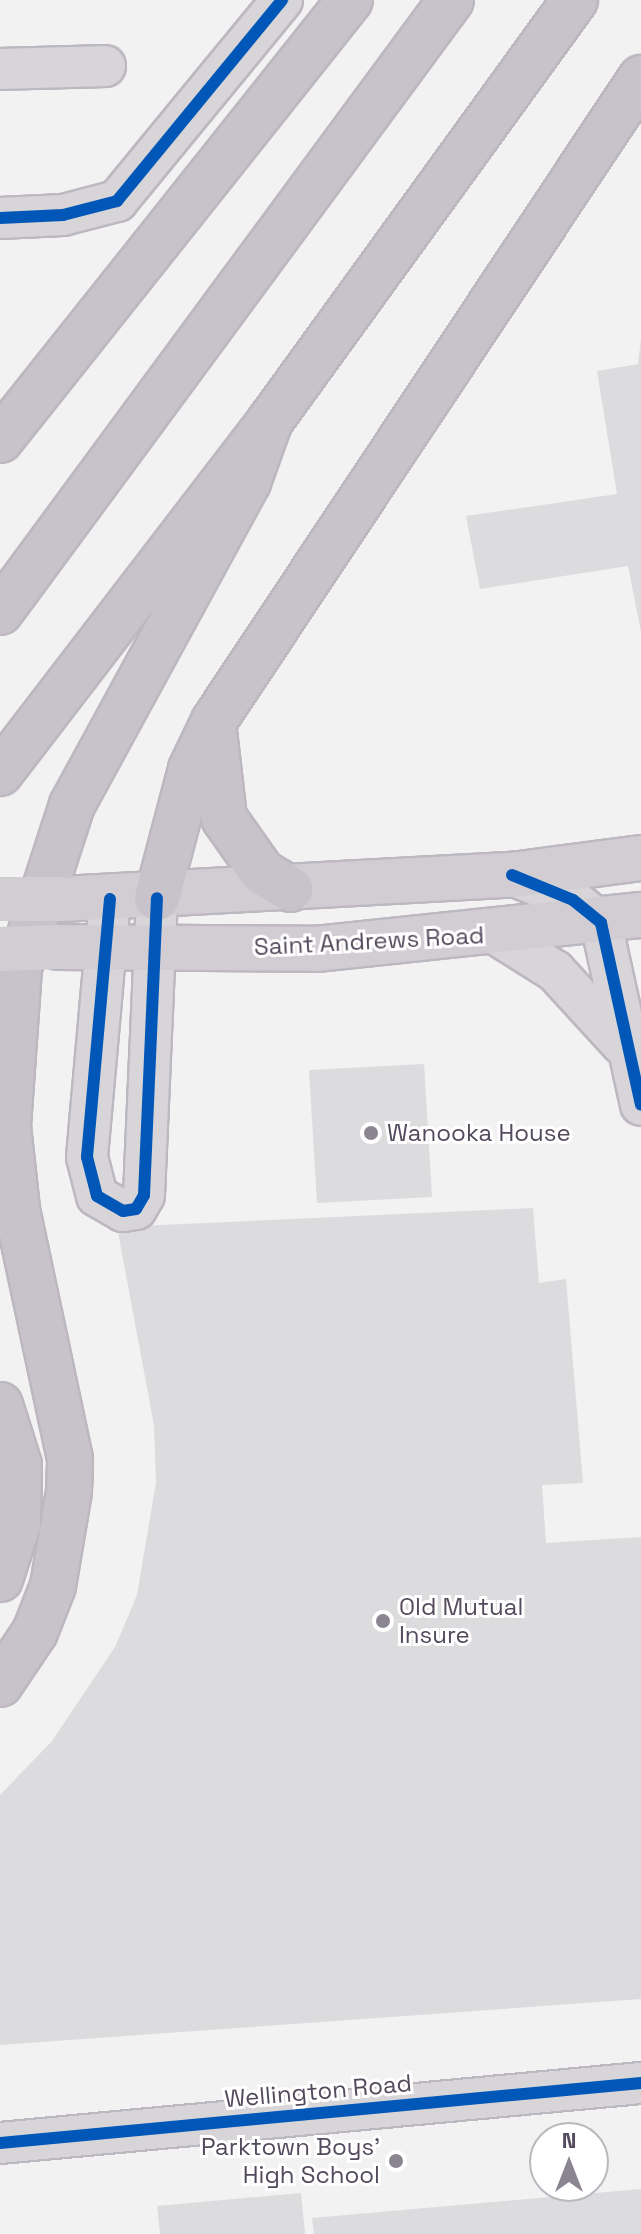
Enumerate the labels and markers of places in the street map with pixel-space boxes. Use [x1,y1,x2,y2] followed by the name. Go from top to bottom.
[387,1119,571,1147] place label: Wanooka House
[362,1124,380,1142] marker: Wanooka House
[399,1593,523,1649] place label: Old Mutual Insure
[374,1612,392,1630] marker: Old Mutual Insure
[201,2133,380,2189] place label: Parktown Boys' High School
[387,2152,405,2170] marker: Parktown Boys' High School

